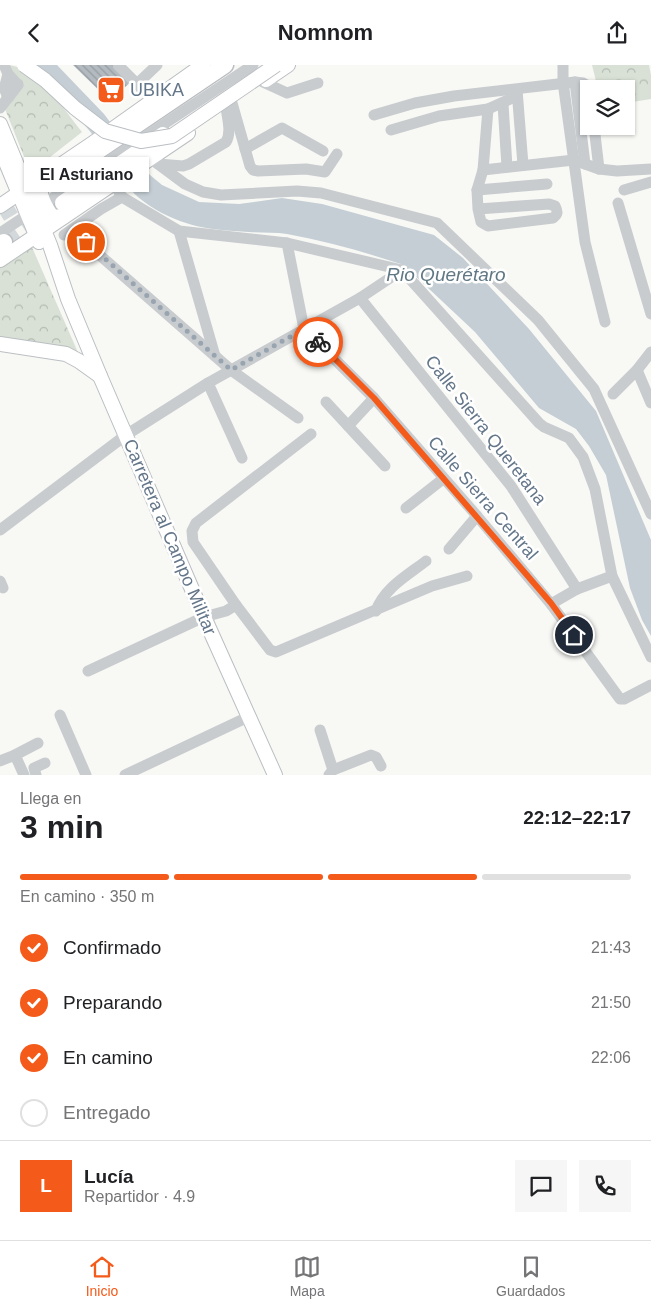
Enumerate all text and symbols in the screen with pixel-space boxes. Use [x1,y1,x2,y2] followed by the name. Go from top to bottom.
[20,19,48,47] icon: back
[603,19,631,47] icon: share
[278,20,373,45] text: Nomnom
[96,75,126,105] supermarket icon: UBIKA
[130,80,184,100] place label: UBIKA
[580,80,635,135] map controls
[580,80,635,135] button: layers
[23,157,148,192] callout: El Asturiano
[40,166,133,183] text: El Asturiano
[65,221,107,263] pin
[72,228,100,256] icon: bag
[386,264,506,285] water label: Rio Querétaro
[293,317,343,367] courier
[304,328,332,356] icon: bike
[421,351,551,509] street label: Calle Sierra Queretana
[424,432,542,564] street label: Calle Sierra Central
[120,436,220,638] street label: Carretera al Campo Militar
[553,614,595,656] pin
[560,621,588,649] icon: home
[20,790,81,807] text: Llega en
[523,807,631,828] text: 22:12–22:17
[20,809,104,845] text: 3 min
[20,888,154,905] text: En camino · 350 m
[20,934,48,962] icon: check
[63,937,161,958] text: Confirmado
[591,939,631,956] text: 21:43
[20,989,48,1017] icon: check
[63,992,162,1013] text: Preparando
[591,994,631,1011] text: 21:50
[20,1044,48,1072] icon: check
[63,1047,153,1068] text: En camino
[591,1049,631,1066] text: 22:06
[63,1102,151,1123] text: Entregado
[515,1160,567,1212] button: chat
[579,1160,631,1212] button: phone
[84,1166,134,1187] text: Lucía
[40,1175,52,1196] text: L
[84,1188,195,1205] text: Repartidor · 4.9
[86,1253,118,1299] tab: Inicio
[290,1253,325,1299] tab: Mapa
[496,1253,565,1299] tab: Guardados

